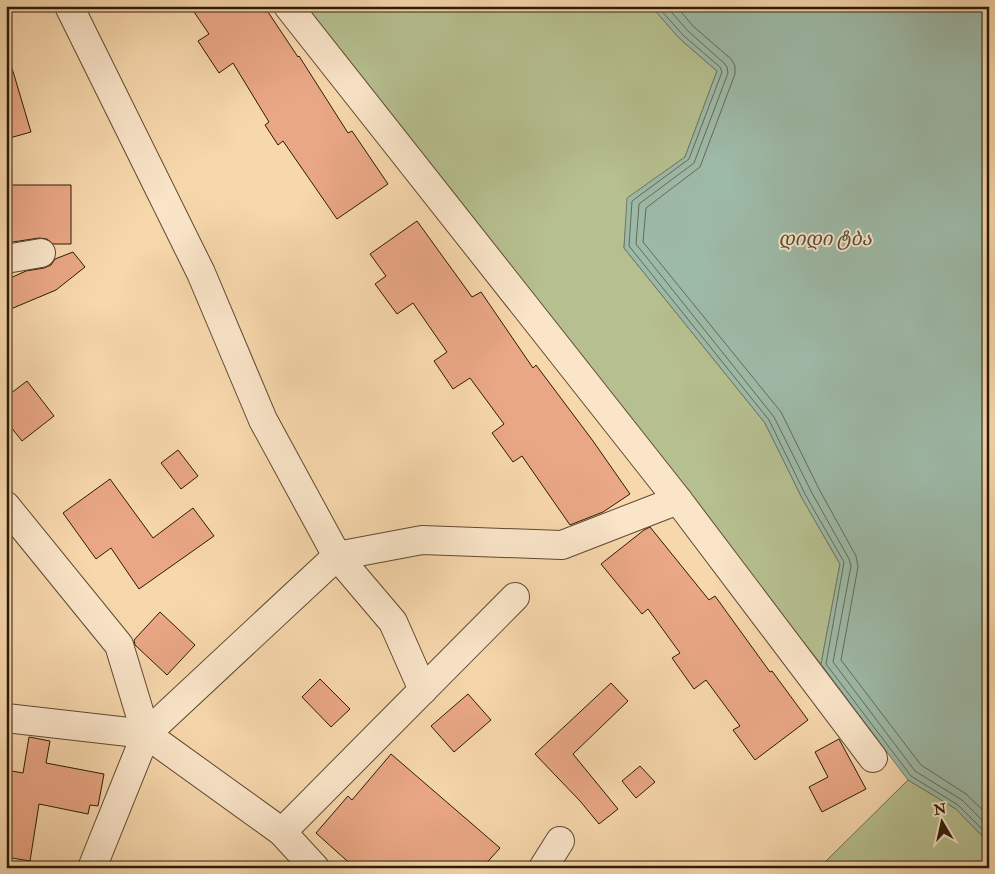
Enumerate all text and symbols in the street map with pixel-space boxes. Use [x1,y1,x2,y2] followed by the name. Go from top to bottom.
[778,227,873,251] water label: დიდი ტბა
[918,796,968,846] north arrow
[932,800,948,819] text: N

